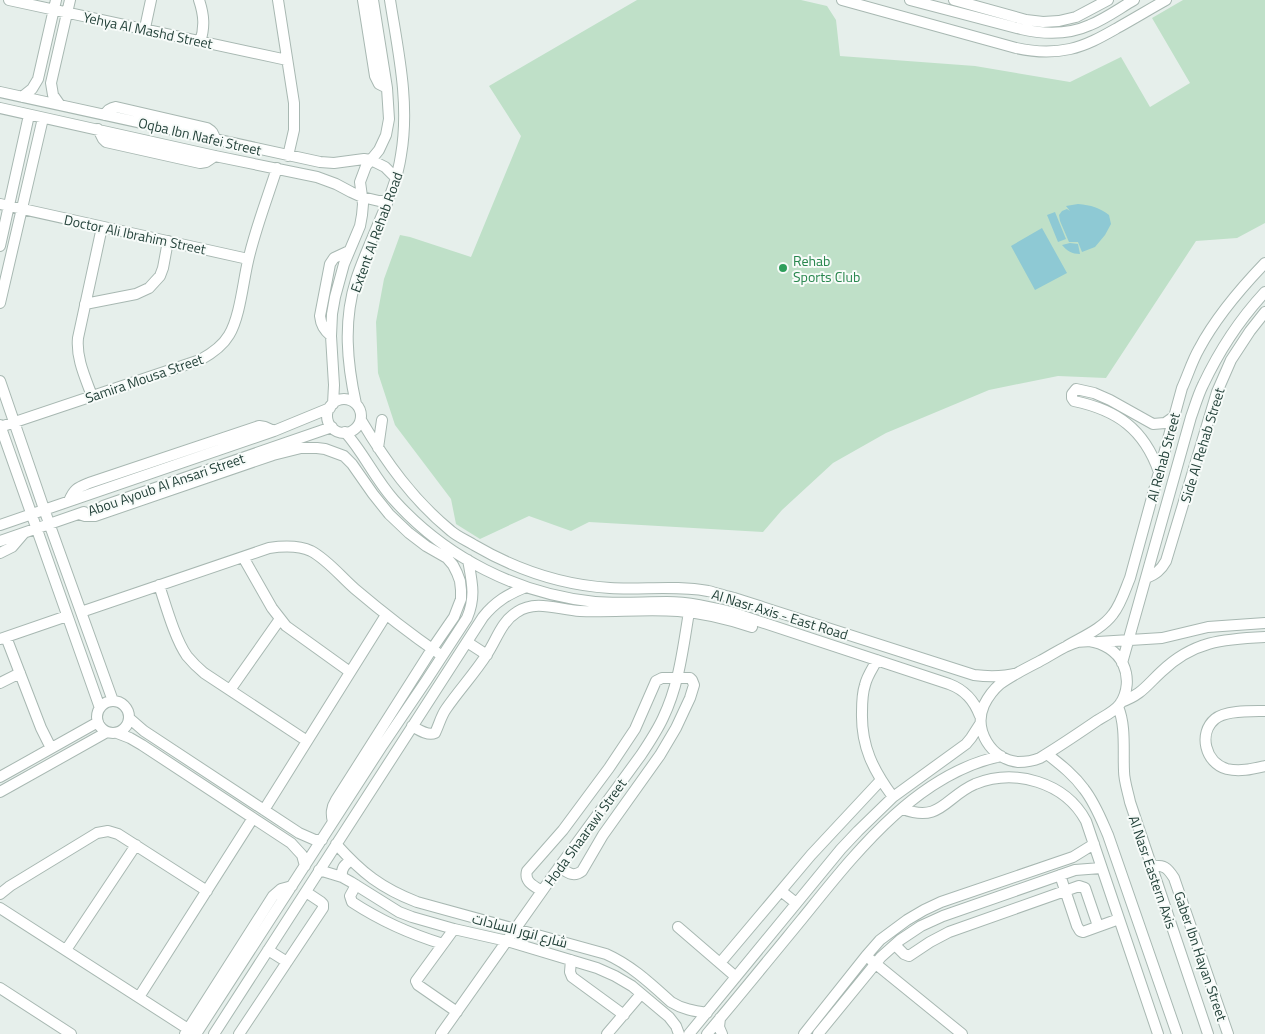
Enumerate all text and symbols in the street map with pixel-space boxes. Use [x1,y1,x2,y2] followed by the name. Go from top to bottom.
[81,6,215,54] street label: Yehya Al Mashd Street
[136,112,264,160] street label: Oqba Ibn Nafei Street
[344,169,408,295] street label: Extent Al Rehab Road
[62,209,208,259] street label: Doctor Ali Ibrahim Street
[793,250,860,287] place label: Rehab Sports Club
[777,262,789,274] marker: Rehab Sports Club
[82,348,206,408] street label: Samira Mousa Street
[1174,385,1230,505] street label: Side Al Rehab Street
[1141,410,1185,504] street label: Al Rehab Street
[85,447,247,521] street label: Abou Ayoub Al Ansari Street
[709,583,851,645] street label: Al Nasr Axis - East Road
[539,774,631,890] street label: Hoda Shaarawi Street
[1124,813,1182,931] street label: Al Nasr Eastern Axis
[1169,888,1233,1024] street label: Gaber Ibn Hayan Street
[470,907,570,953] street label: شارع انور السادات

